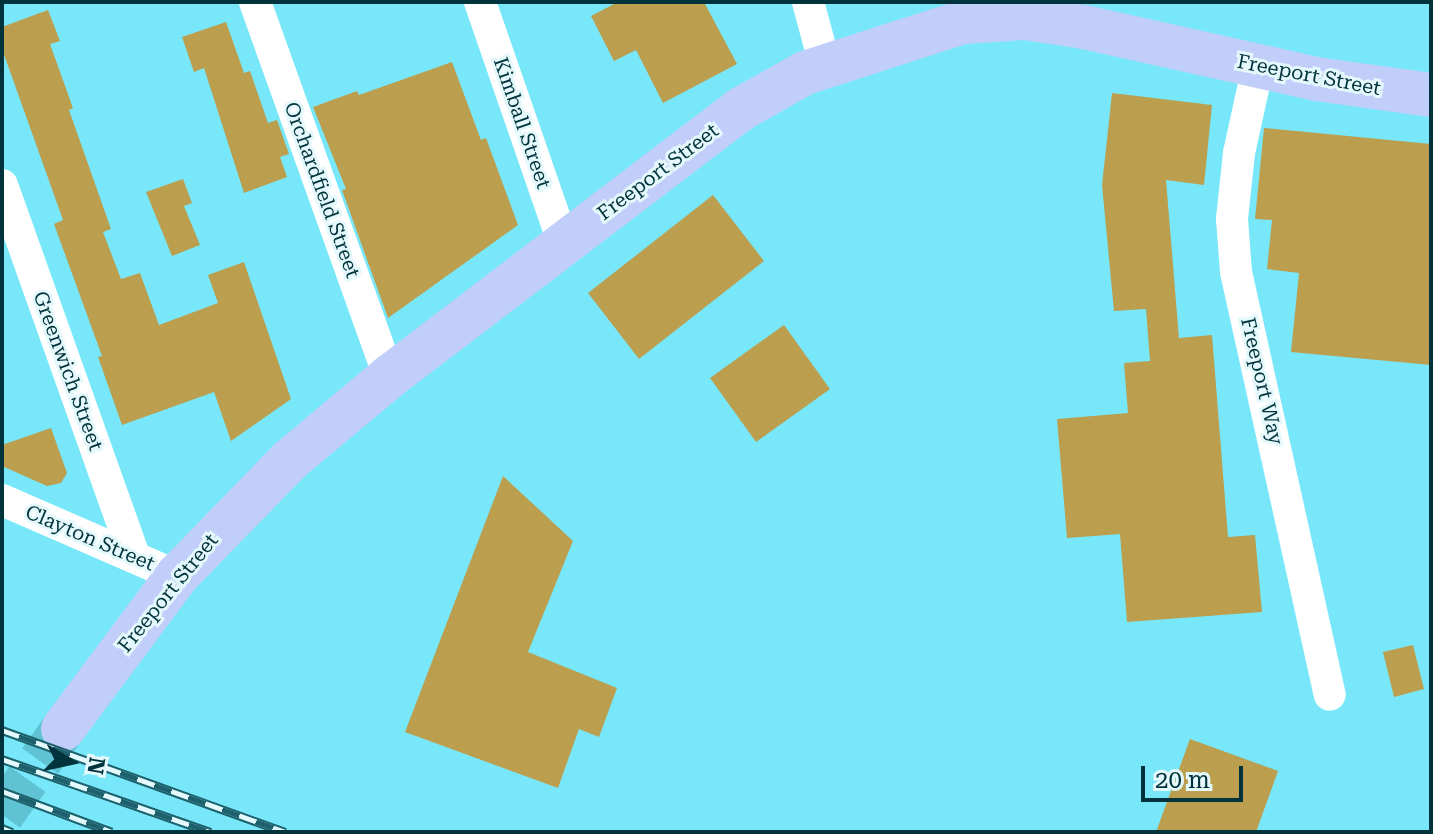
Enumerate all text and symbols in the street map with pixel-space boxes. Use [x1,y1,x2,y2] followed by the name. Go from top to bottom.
[1235,49,1383,101] street label: Freeport Street
[488,54,556,192] street label: Kimball Street
[279,99,365,281] street label: Orchardfield Street
[593,119,723,225] street label: Freeport Street
[28,288,108,454] street label: Greenwich Street
[1236,315,1288,447] street label: Freeport Way
[22,500,158,576] street label: Clayton Street
[113,529,223,657] street label: Freeport Street
[32,722,112,802] north arrow
[1145,750,1247,800] scale bar
[83,755,110,776] text: N
[1155,766,1210,794] text: 20 m

